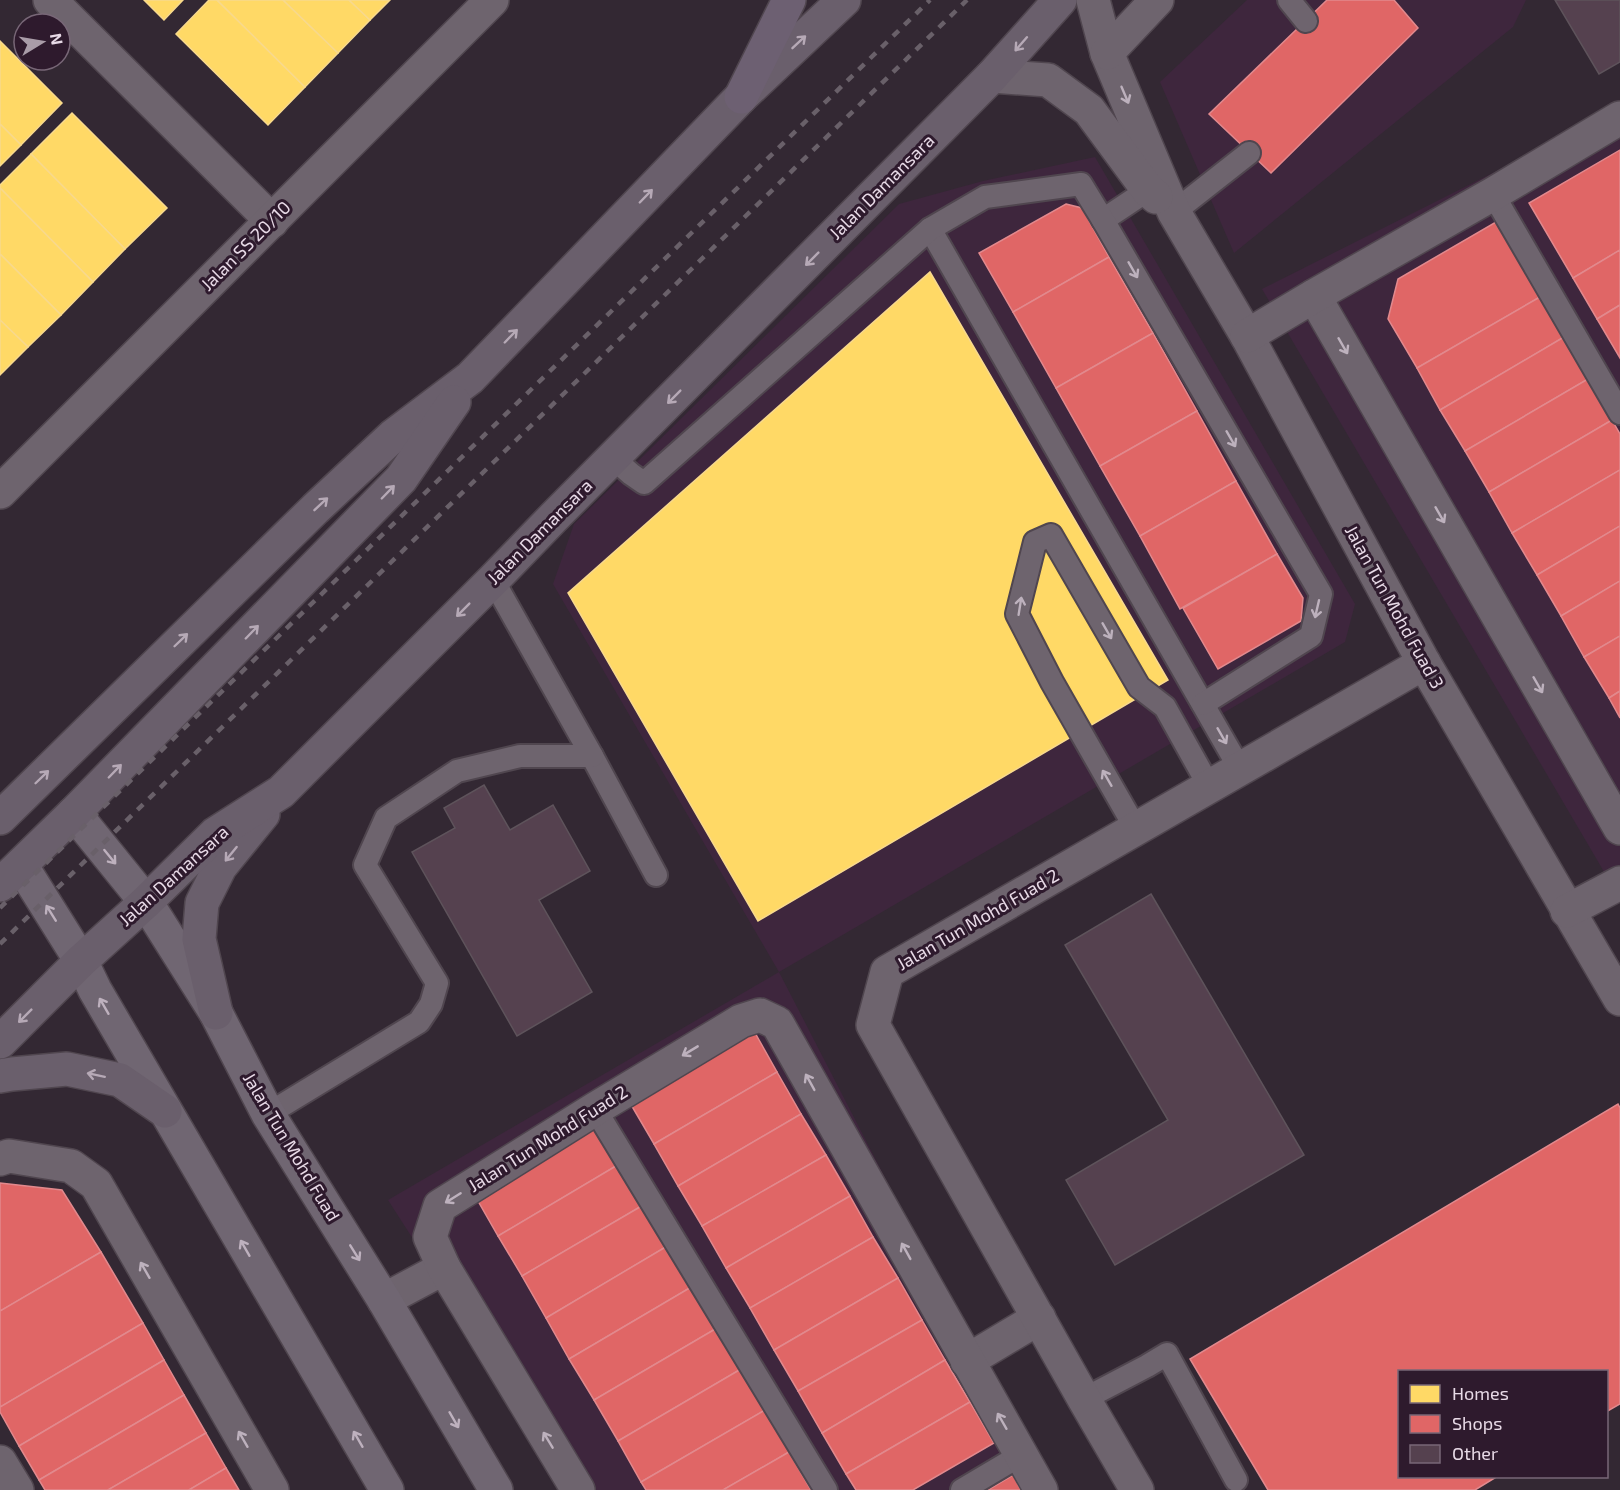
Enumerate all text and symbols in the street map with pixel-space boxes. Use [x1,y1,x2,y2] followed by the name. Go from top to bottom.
[12,12,72,72] north arrow
[47,32,68,47] text: N
[792,35,807,50] one-way arrow
[1014,36,1028,51] one-way arrow
[1120,86,1131,104] one-way arrow
[824,129,938,243] street label: Jalan Damansara
[639,188,653,203] one-way arrow
[196,196,295,295] street label: Jalan SS 20/10
[804,251,819,266] one-way arrow
[1127,261,1139,278] one-way arrow
[504,329,518,344] one-way arrow
[1338,337,1349,355] one-way arrow
[667,389,682,404] one-way arrow
[1225,430,1237,447] one-way arrow
[482,474,596,588] street label: Jalan Damansara
[381,485,395,500] one-way arrow
[313,497,328,511] one-way arrow
[1435,507,1447,524] one-way arrow
[1341,521,1449,692] street label: Jalan Tun Mohd Fuad 3
[1015,597,1026,616] one-way arrow
[1311,599,1322,619] one-way arrow
[456,603,471,618] one-way arrow
[1101,622,1113,639] one-way arrow
[244,624,259,639] one-way arrow
[174,633,189,648] one-way arrow
[1532,676,1544,693] one-way arrow
[1217,727,1228,745] one-way arrow
[108,764,123,779] one-way arrow
[34,769,49,784] one-way arrow
[1101,770,1113,787] one-way arrow
[114,820,233,930] street label: Jalan Damansara
[224,845,237,861] one-way arrow
[104,849,117,865] one-way arrow
[892,864,1063,975] street label: Jalan Tun Mohd Fuad 2
[44,905,56,922] one-way arrow
[98,998,110,1015] one-way arrow
[18,1009,33,1024] one-way arrow
[682,1046,699,1058] one-way arrow
[239,1068,345,1225] street label: Jalan Tun Mohd Fuad
[87,1069,106,1080] one-way arrow
[804,1073,815,1091] one-way arrow
[464,1080,631,1196] street label: Jalan Tun Mohd Fuad 2
[445,1192,462,1204] one-way arrow
[239,1239,251,1256] one-way arrow
[899,1243,911,1260] one-way arrow
[349,1244,361,1261] one-way arrow
[139,1262,151,1279] one-way arrow
[1398,1370,1608,1478] legend
[1452,1382,1509,1404] text: Homes
[449,1411,461,1428] one-way arrow
[1452,1412,1502,1434] text: Shops
[995,1413,1007,1430] one-way arrow
[236,1431,248,1448] one-way arrow
[351,1431,363,1448] one-way arrow
[541,1432,553,1449] one-way arrow
[1452,1442,1498,1464] text: Other

